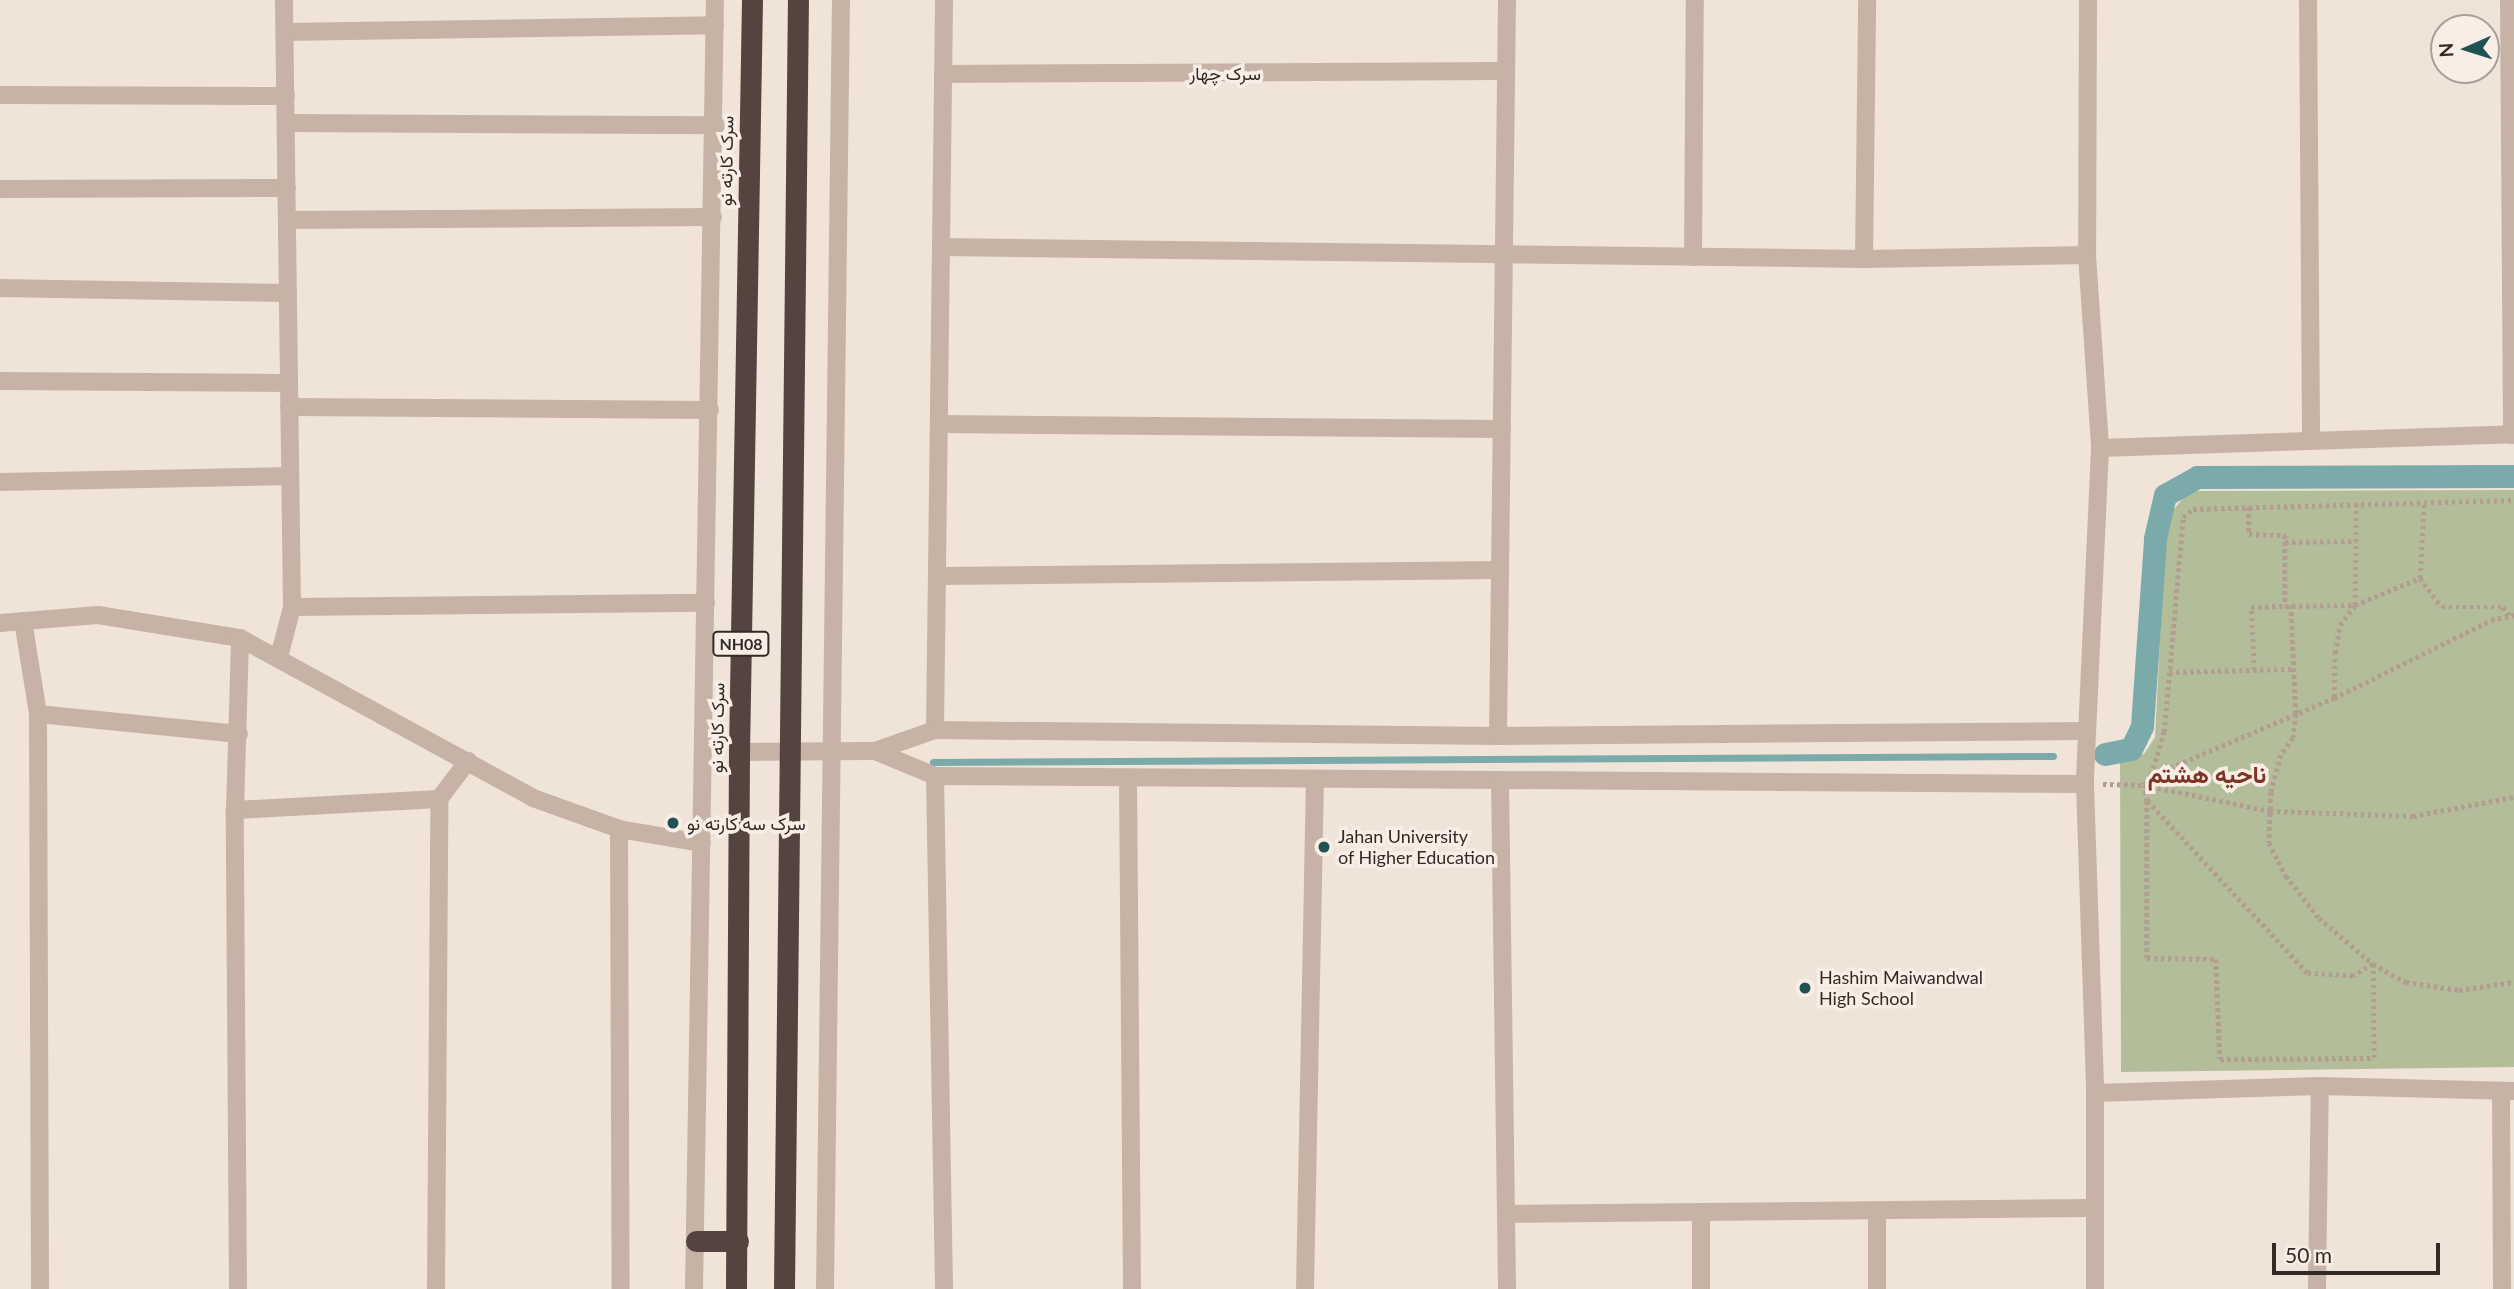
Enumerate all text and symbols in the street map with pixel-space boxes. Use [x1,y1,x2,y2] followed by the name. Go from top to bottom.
[2430,14,2500,84] north arrow
[2434,42,2457,58] text: N
[1189,62,1261,84] street label: سرک چهار
[714,116,738,206] street label: سرک کارته نو
[711,632,771,656] road number: NH08
[705,683,729,773] street label: سرک کارته نو
[2148,760,2266,788] district label: ناحیه هشتم
[687,812,806,834] place label: سرک سه کارته نو
[665,815,681,831] marker: سرک سه کارته نو
[1338,826,1496,868] place label: Jahan University of Higher Education
[1316,839,1332,855] marker: Jahan University of Higher Education
[1819,967,1983,1010] place label: Hashim Maiwandwal High School
[1797,980,1813,996] marker: Hashim Maiwandwal High School
[2276,1230,2444,1274] scale bar
[2285,1242,2332,1267] text: 50 m

